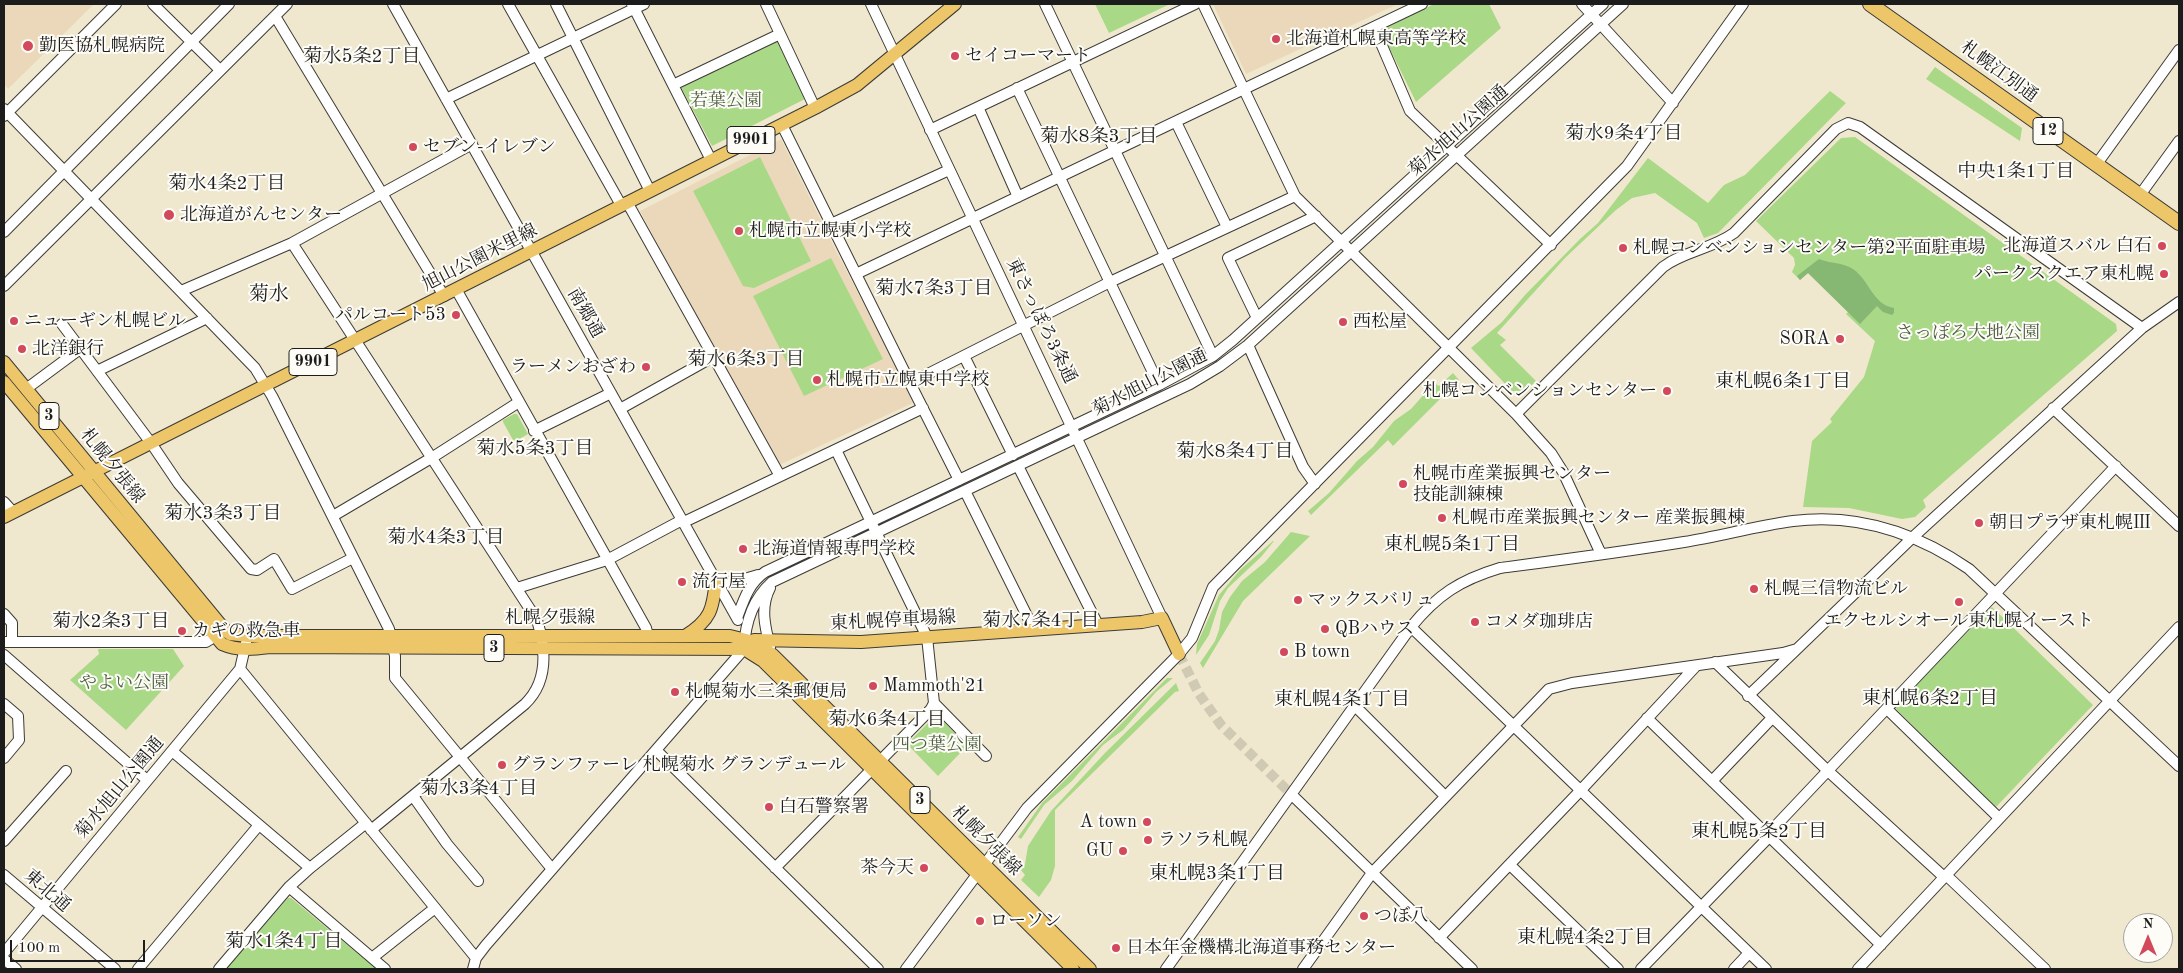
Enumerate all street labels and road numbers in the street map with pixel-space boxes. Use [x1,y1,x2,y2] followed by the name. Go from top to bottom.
[1956,37,2042,107] street label: 札幌江別通
[1405,81,1513,181] street label: 菊水旭山公園通
[2033,118,2063,144] road number: 12
[727,126,775,154] road number: 9901
[419,220,541,296] street label: 旭山公園米里線
[1001,255,1081,387] street label: 東さっぽろ3条通
[562,284,608,342] street label: 南郷通
[1089,345,1211,421] street label: 菊水旭山公園通
[289,348,337,376] road number: 9901
[39,402,59,430] road number: 3
[75,424,149,508] street label: 札幌夕張線
[505,607,595,629] street label: 札幌夕張線
[830,607,956,635] street label: 東札幌停車場線
[484,634,504,661] road number: 3
[71,733,169,843] street label: 菊水旭山公園通
[910,786,930,814] road number: 3
[947,802,1025,880] street label: 札幌夕張線
[20,865,74,917] street label: 東北通

